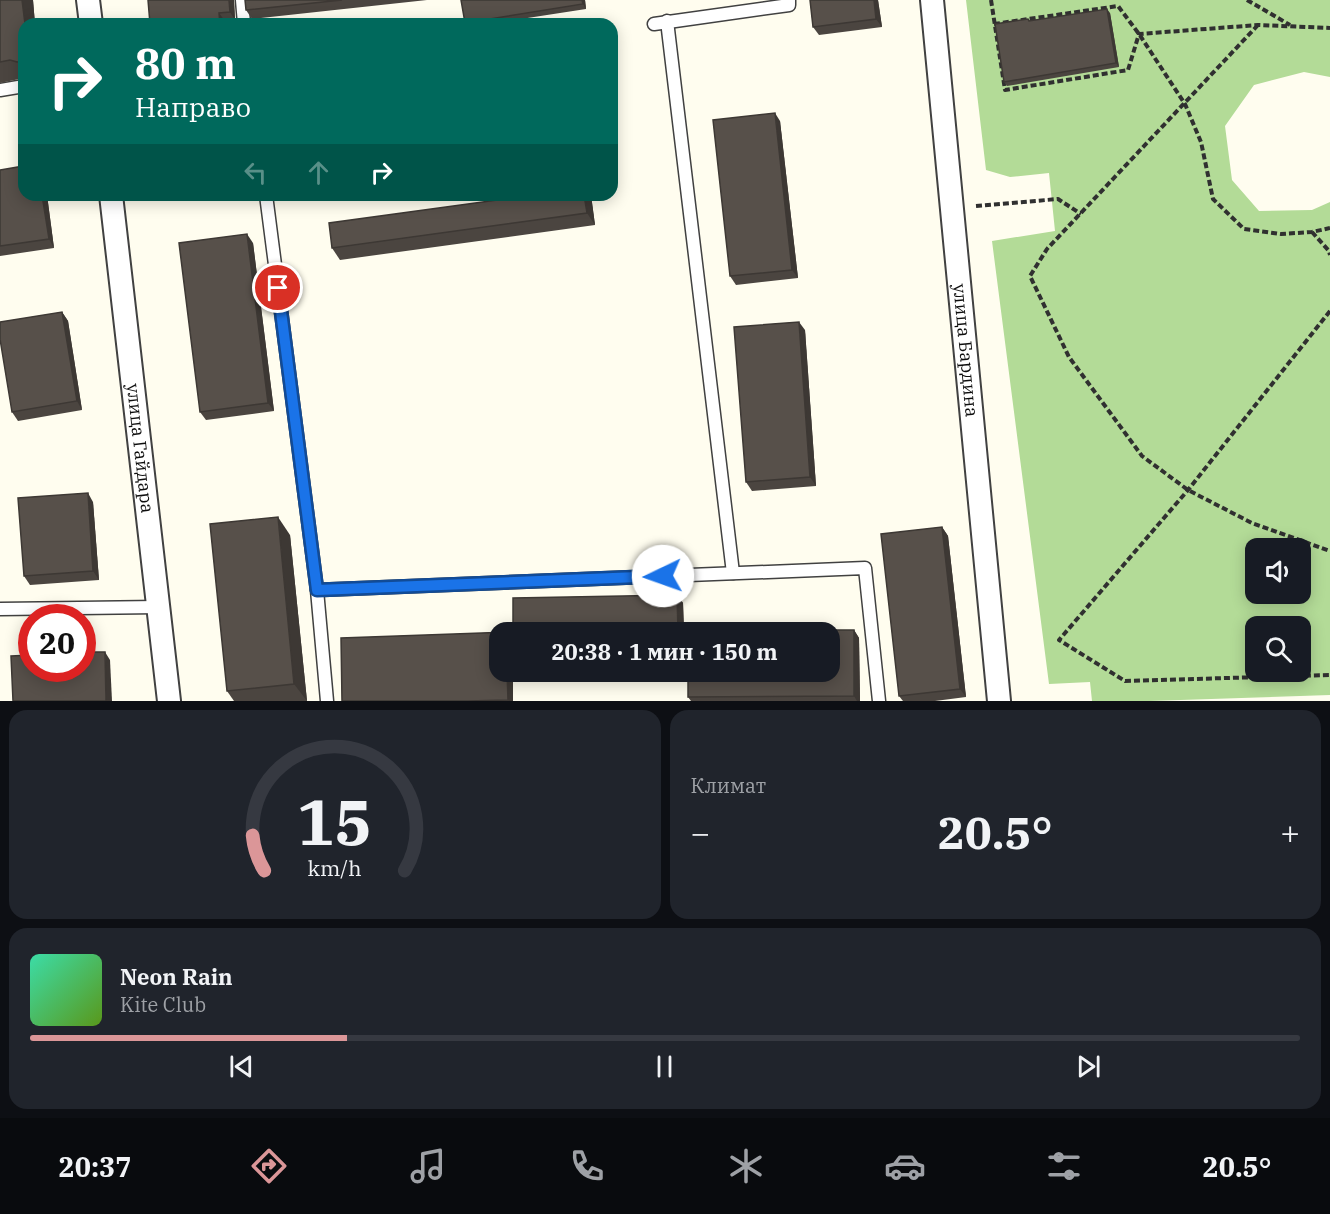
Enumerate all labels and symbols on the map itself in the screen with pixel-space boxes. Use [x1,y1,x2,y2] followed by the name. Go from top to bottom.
[252,262,303,313] pin
[948,283,984,418] street label: улица Бардина
[122,382,159,515] street label: улица Гайдара
[631,544,695,608] position arrow
[18,604,96,682] speed limit sign: 20

